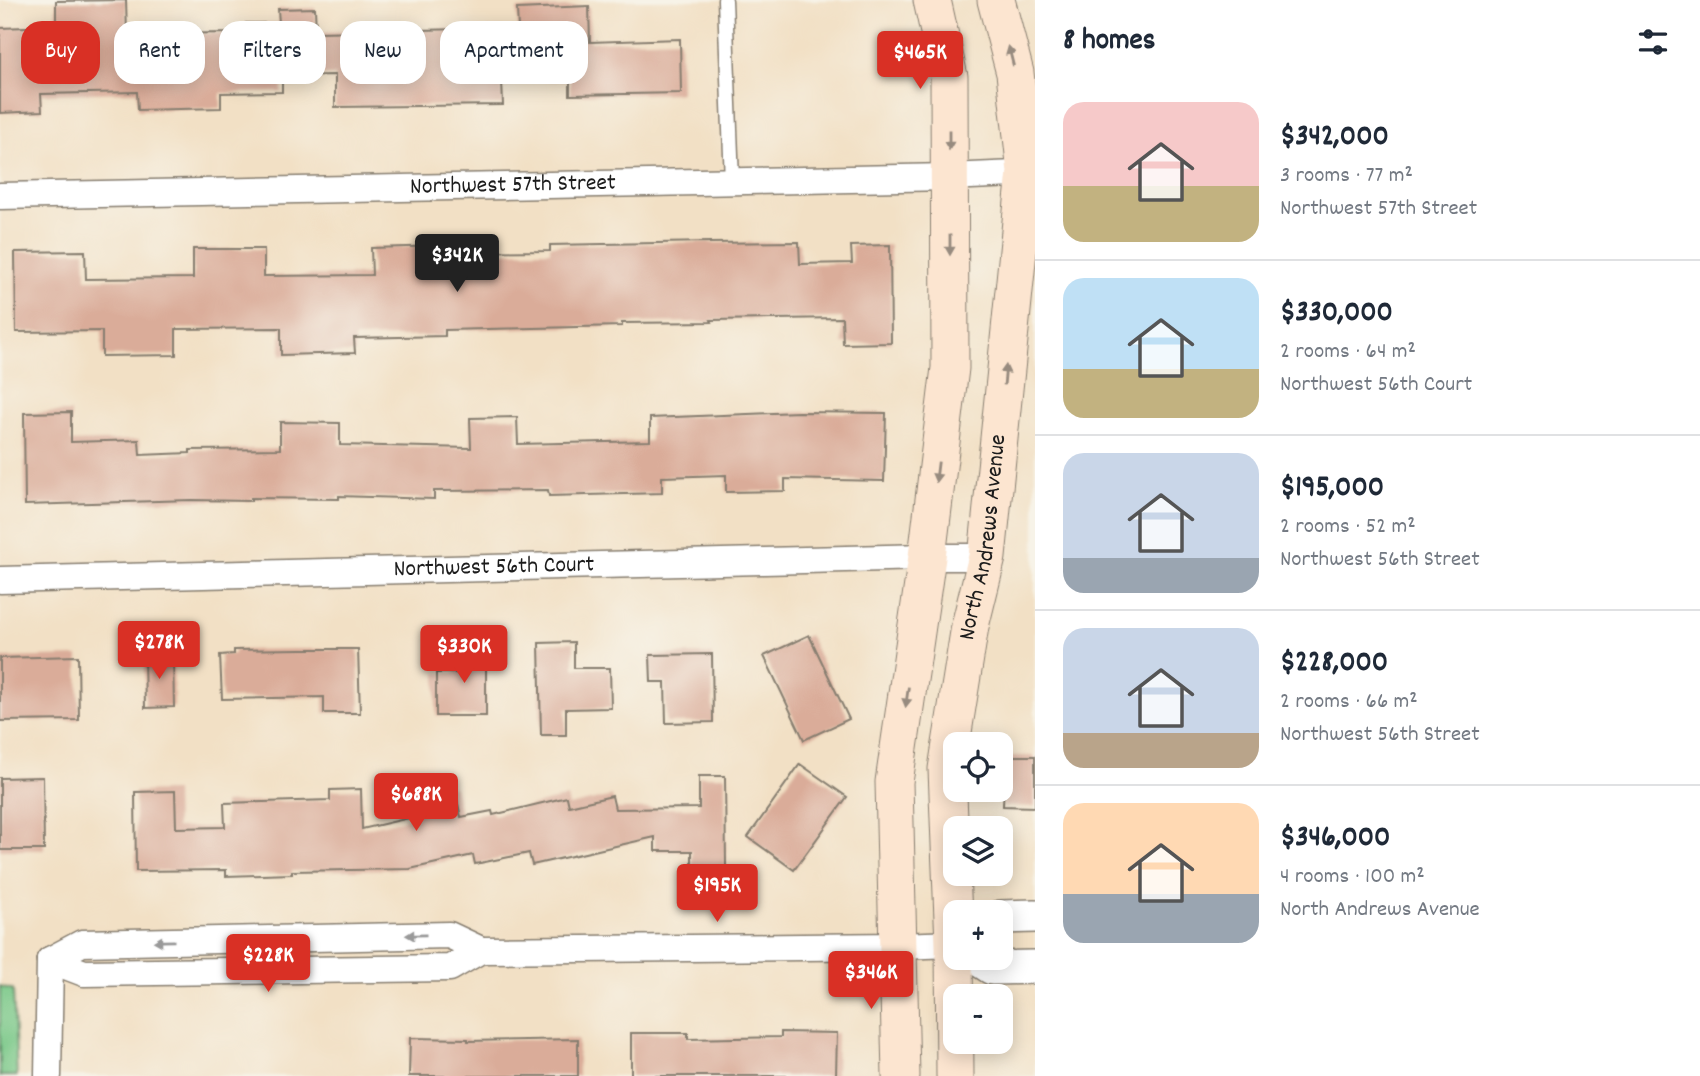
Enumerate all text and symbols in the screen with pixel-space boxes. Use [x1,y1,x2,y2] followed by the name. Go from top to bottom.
[21,21,100,84] chip: Buy
[114,21,205,84] chip: Rent
[219,21,326,84] chip: Filters
[340,21,426,84] chip: New
[440,21,588,84] chip: Apartment
[1063,21,1155,64] text: 8 homes
[1634,23,1672,61] icon: filters
[871,32,969,91] pin: $465K
[893,37,947,70] text: $465K
[1005,45,1016,67] one-way arrow
[1280,117,1389,160] text: $342,000
[943,129,955,151] one-way arrow
[1119,130,1203,214] icon: home
[1280,160,1413,193] text: 3 rooms · 77 m²
[410,167,616,205] street label: Northwest 57th Street
[1280,193,1477,226] text: Northwest 57th Street
[408,234,506,294] pin: $342K
[944,234,955,256] one-way arrow
[431,240,483,273] text: $342K
[1280,293,1393,336] text: $330,000
[1119,306,1203,390] icon: home
[1280,336,1416,369] text: 2 rooms · 64 m²
[1000,364,1011,386] one-way arrow
[1280,369,1472,402] text: Northwest 56th Court
[951,433,1016,643] street label: North Andrews Avenue
[932,461,943,483] one-way arrow
[1280,468,1384,511] text: $195,000
[1119,481,1203,565] icon: home
[1280,511,1416,544] text: 2 rooms · 52 m²
[1280,544,1480,577] text: Northwest 56th Street
[393,548,595,587] street label: Northwest 56th Court
[110,622,208,681] pin: $278K
[415,626,513,685] pin: $330K
[134,627,184,660] text: $278K
[436,631,492,664] text: $330K
[1280,643,1388,686] text: $228,000
[1119,656,1203,740] icon: home
[901,686,912,708] one-way arrow
[1280,686,1418,719] text: 2 rooms · 66 m²
[1280,719,1480,752] text: Northwest 56th Street
[943,732,1013,1054] map controls
[943,732,1013,802] button: locate
[367,774,465,833] pin: $688K
[390,779,442,812] text: $688K
[943,816,1013,886] button: layers
[1280,818,1390,861] text: $346,000
[1119,831,1203,915] icon: home
[1280,861,1425,894] text: 4 rooms · 100 m²
[668,864,766,924] pin: $195K
[693,870,741,903] text: $195K
[1280,894,1480,927] text: North Andrews Avenue
[943,900,1013,970] button: +
[405,930,427,941] one-way arrow
[219,934,317,994] pin: $228K
[153,936,175,947] one-way arrow
[242,940,294,973] text: $228K
[822,951,920,1011] pin: $346K
[844,957,898,990] text: $346K
[943,984,1013,1054] button: −

